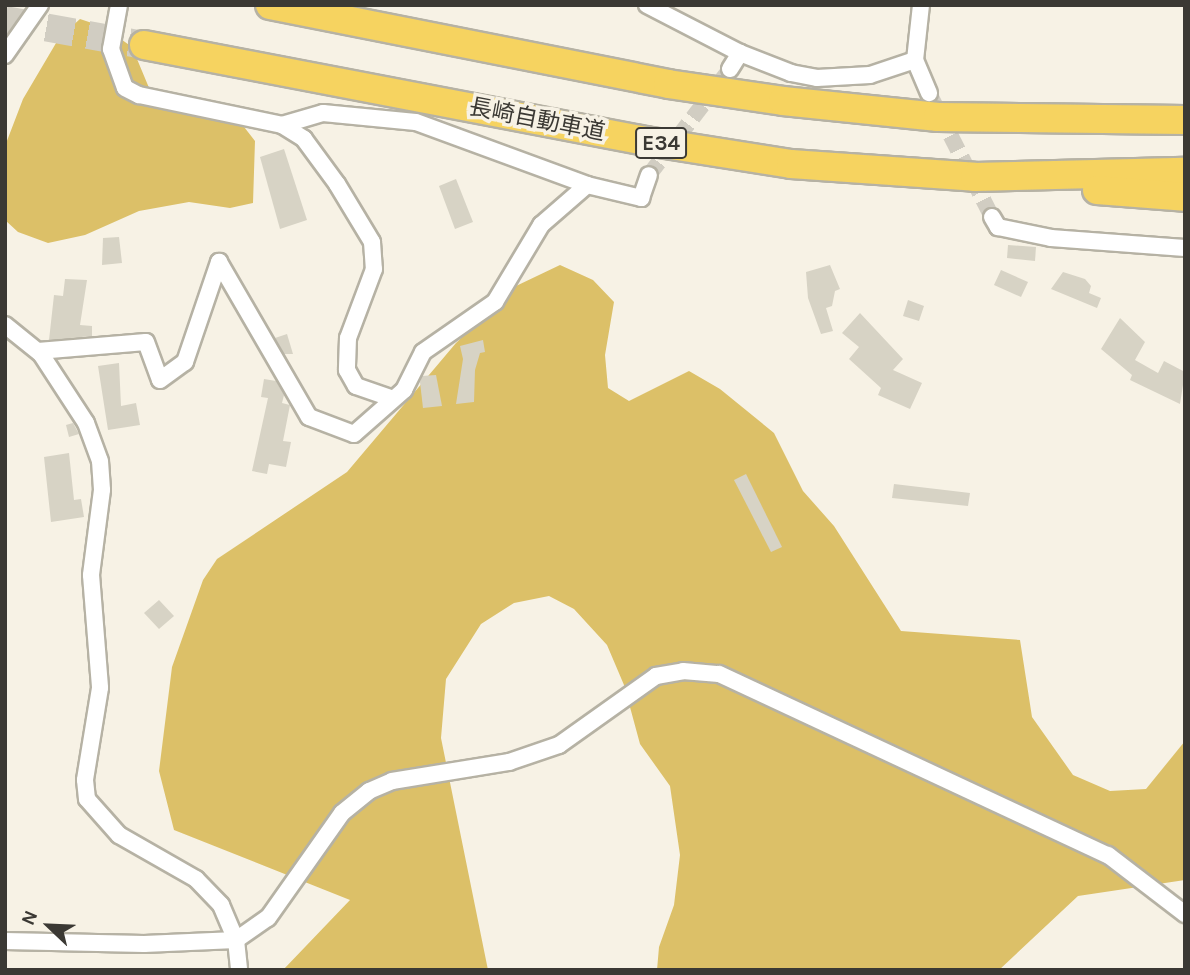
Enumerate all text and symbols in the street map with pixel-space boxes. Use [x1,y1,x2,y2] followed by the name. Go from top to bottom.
[467,93,607,147] street label: 長崎自動車道
[635,125,687,160] road number: E34
[14,891,84,961] north arrow
[17,907,42,928] text: N

